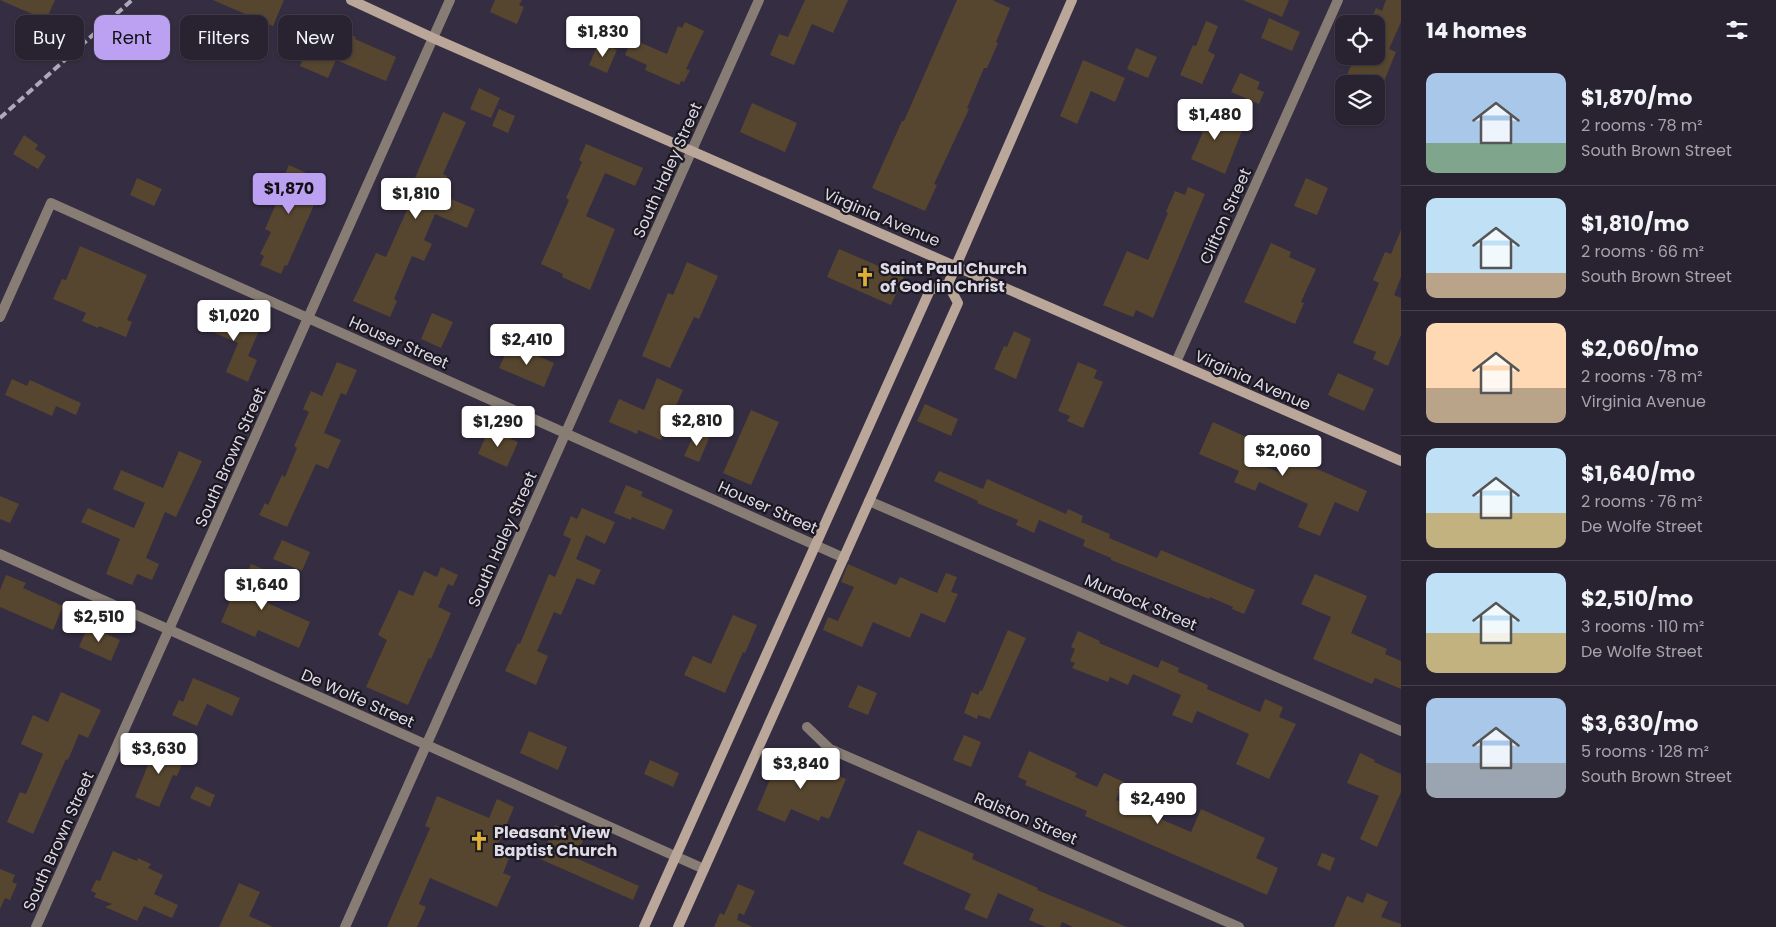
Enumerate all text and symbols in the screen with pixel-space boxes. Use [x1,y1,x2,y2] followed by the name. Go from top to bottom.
[15,15,84,60] chip: Buy
[94,15,170,60] chip: Rent
[180,15,268,60] chip: Filters
[278,15,352,60] chip: New
[562,15,644,58] pin: $1,830
[1335,15,1385,125] map controls
[1335,15,1385,65] button: locate
[1426,16,1527,45] text: 14 homes
[1723,16,1751,44] icon: filters
[577,20,629,43] text: $1,830
[1335,75,1385,125] button: layers
[1581,83,1692,112] text: $1,870/mo
[1466,93,1526,153] icon: home
[1174,98,1256,141] pin: $1,480
[627,99,708,242] street label: South Haley Street
[1189,103,1241,126] text: $1,480
[1581,114,1703,137] text: 2 rooms · 78 m²
[1581,139,1732,162] text: South Brown Street
[1194,164,1257,268] street label: Clifton Street
[248,172,330,215] pin: $1,870
[264,177,314,200] text: $1,870
[375,178,457,220] pin: $1,810
[392,182,440,205] text: $1,810
[820,182,944,252] street label: Virginia Avenue
[1581,209,1689,238] text: $1,810/mo
[1466,218,1526,278] icon: home
[1581,240,1704,263] text: 2 rooms · 66 m²
[880,257,1027,298] place label: Saint Paul Church of God in Christ
[1581,265,1732,288] text: South Brown Street
[854,266,876,288] church icon: Saint Paul Church of God in Christ
[193,300,275,342] pin: $1,020
[208,304,260,327] text: $1,020
[345,310,452,375] street label: Houser Street
[486,324,568,366] pin: $2,410
[501,328,553,351] text: $2,410
[1581,334,1699,363] text: $2,060/mo
[1466,343,1526,403] icon: home
[1191,345,1315,416] street label: Virginia Avenue
[1581,365,1703,388] text: 2 rooms · 78 m²
[189,384,272,531] street label: South Brown Street
[1581,390,1706,413] text: Virginia Avenue
[656,404,738,447] pin: $2,810
[457,406,539,448] pin: $1,290
[671,409,723,432] text: $2,810
[473,410,523,433] text: $1,290
[1242,434,1324,477] pin: $2,060
[1255,439,1311,462] text: $2,060
[1581,459,1695,488] text: $1,640/mo
[462,468,543,611] street label: South Haley Street
[1466,468,1526,528] icon: home
[714,475,821,540] street label: Houser Street
[1581,490,1703,513] text: 2 rooms · 76 m²
[1581,515,1703,538] text: De Wolfe Street
[221,568,303,611] pin: $1,640
[1081,568,1201,637] street label: Murdock Street
[236,573,288,596] text: $1,640
[1581,584,1693,613] text: $2,510/mo
[1466,593,1526,653] icon: home
[58,600,140,643] pin: $2,510
[73,605,125,628] text: $2,510
[1581,615,1704,638] text: 3 rooms · 110 m²
[1581,640,1703,663] text: De Wolfe Street
[298,663,418,734] street label: De Wolfe Street
[1581,709,1698,738] text: $3,630/mo
[1466,718,1526,778] icon: home
[118,732,200,775] pin: $3,630
[131,737,187,760] text: $3,630
[1581,740,1709,763] text: 5 rooms · 128 m²
[760,748,842,790] pin: $3,840
[773,752,829,775] text: $3,840
[1581,765,1732,788] text: South Brown Street
[17,768,100,915] street label: South Brown Street
[1117,782,1199,825] pin: $2,490
[971,786,1081,851] street label: Ralston Street
[1130,787,1186,810] text: $2,490
[494,821,617,862] place label: Pleasant View Baptist Church
[468,830,490,852] church icon: Pleasant View Baptist Church

